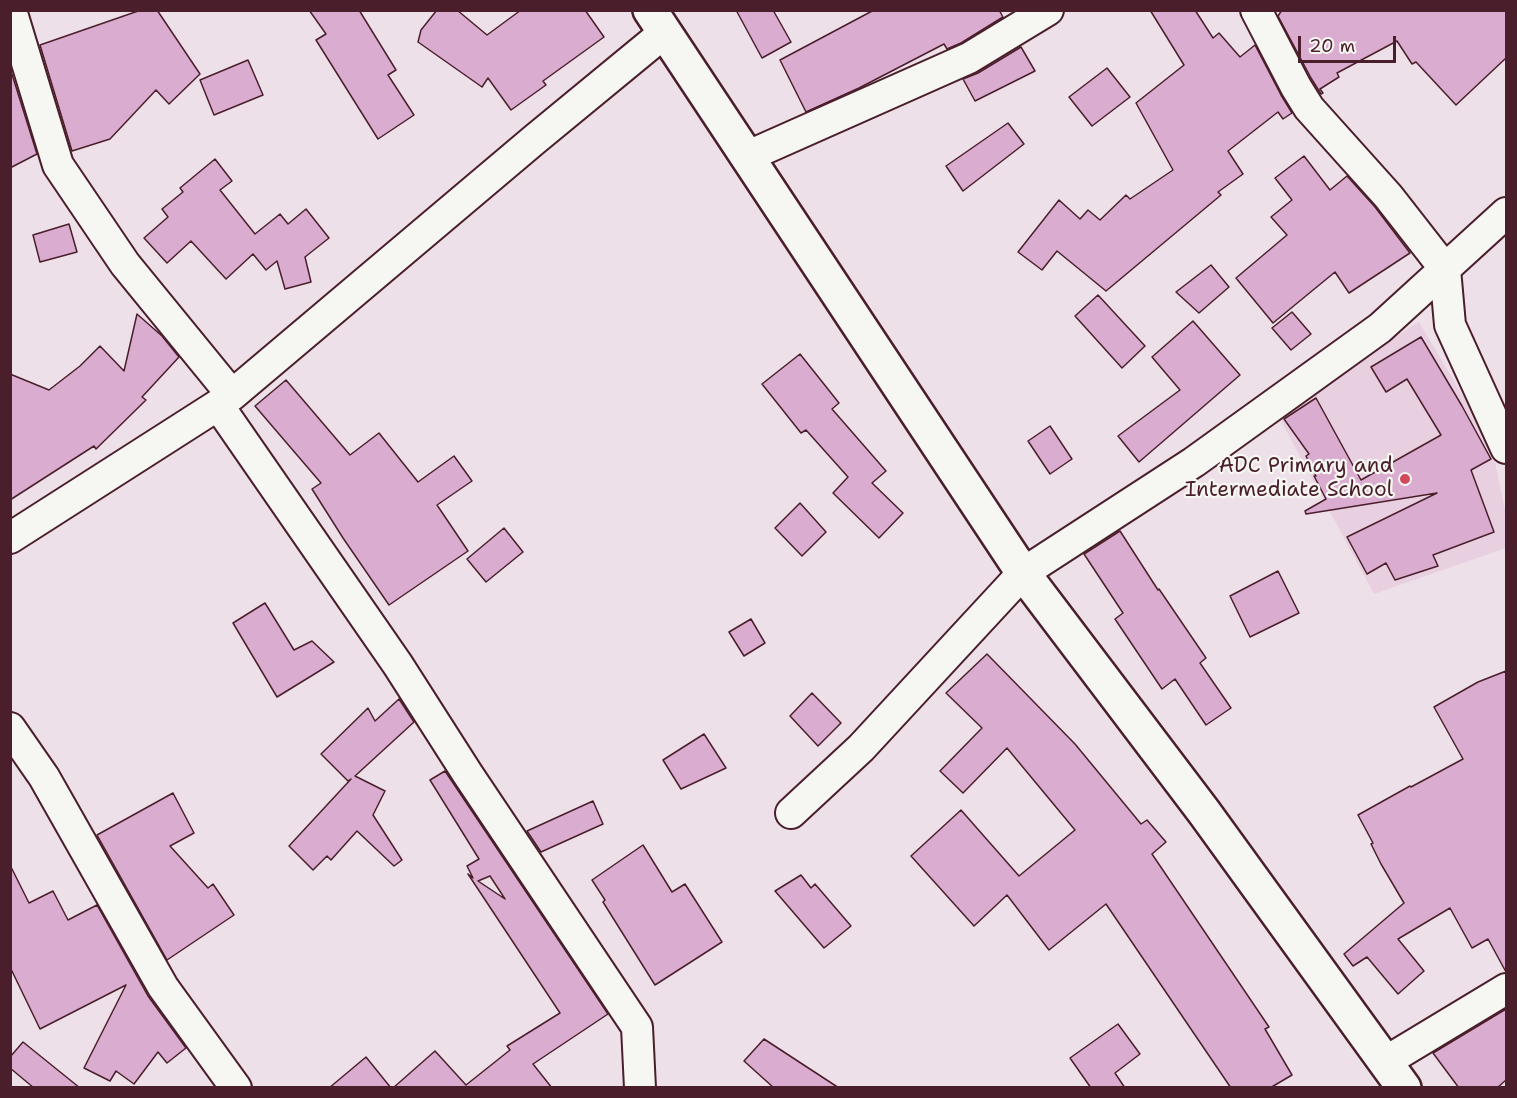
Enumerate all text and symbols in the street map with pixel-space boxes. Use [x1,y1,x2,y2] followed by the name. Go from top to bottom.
[1301,24,1398,62] scale bar
[1309,34,1355,58] text: 20 m
[1185,454,1393,504] place label: ADC Primary and Intermediate School
[1398,472,1412,486] marker: ADC Primary and Intermediate School

